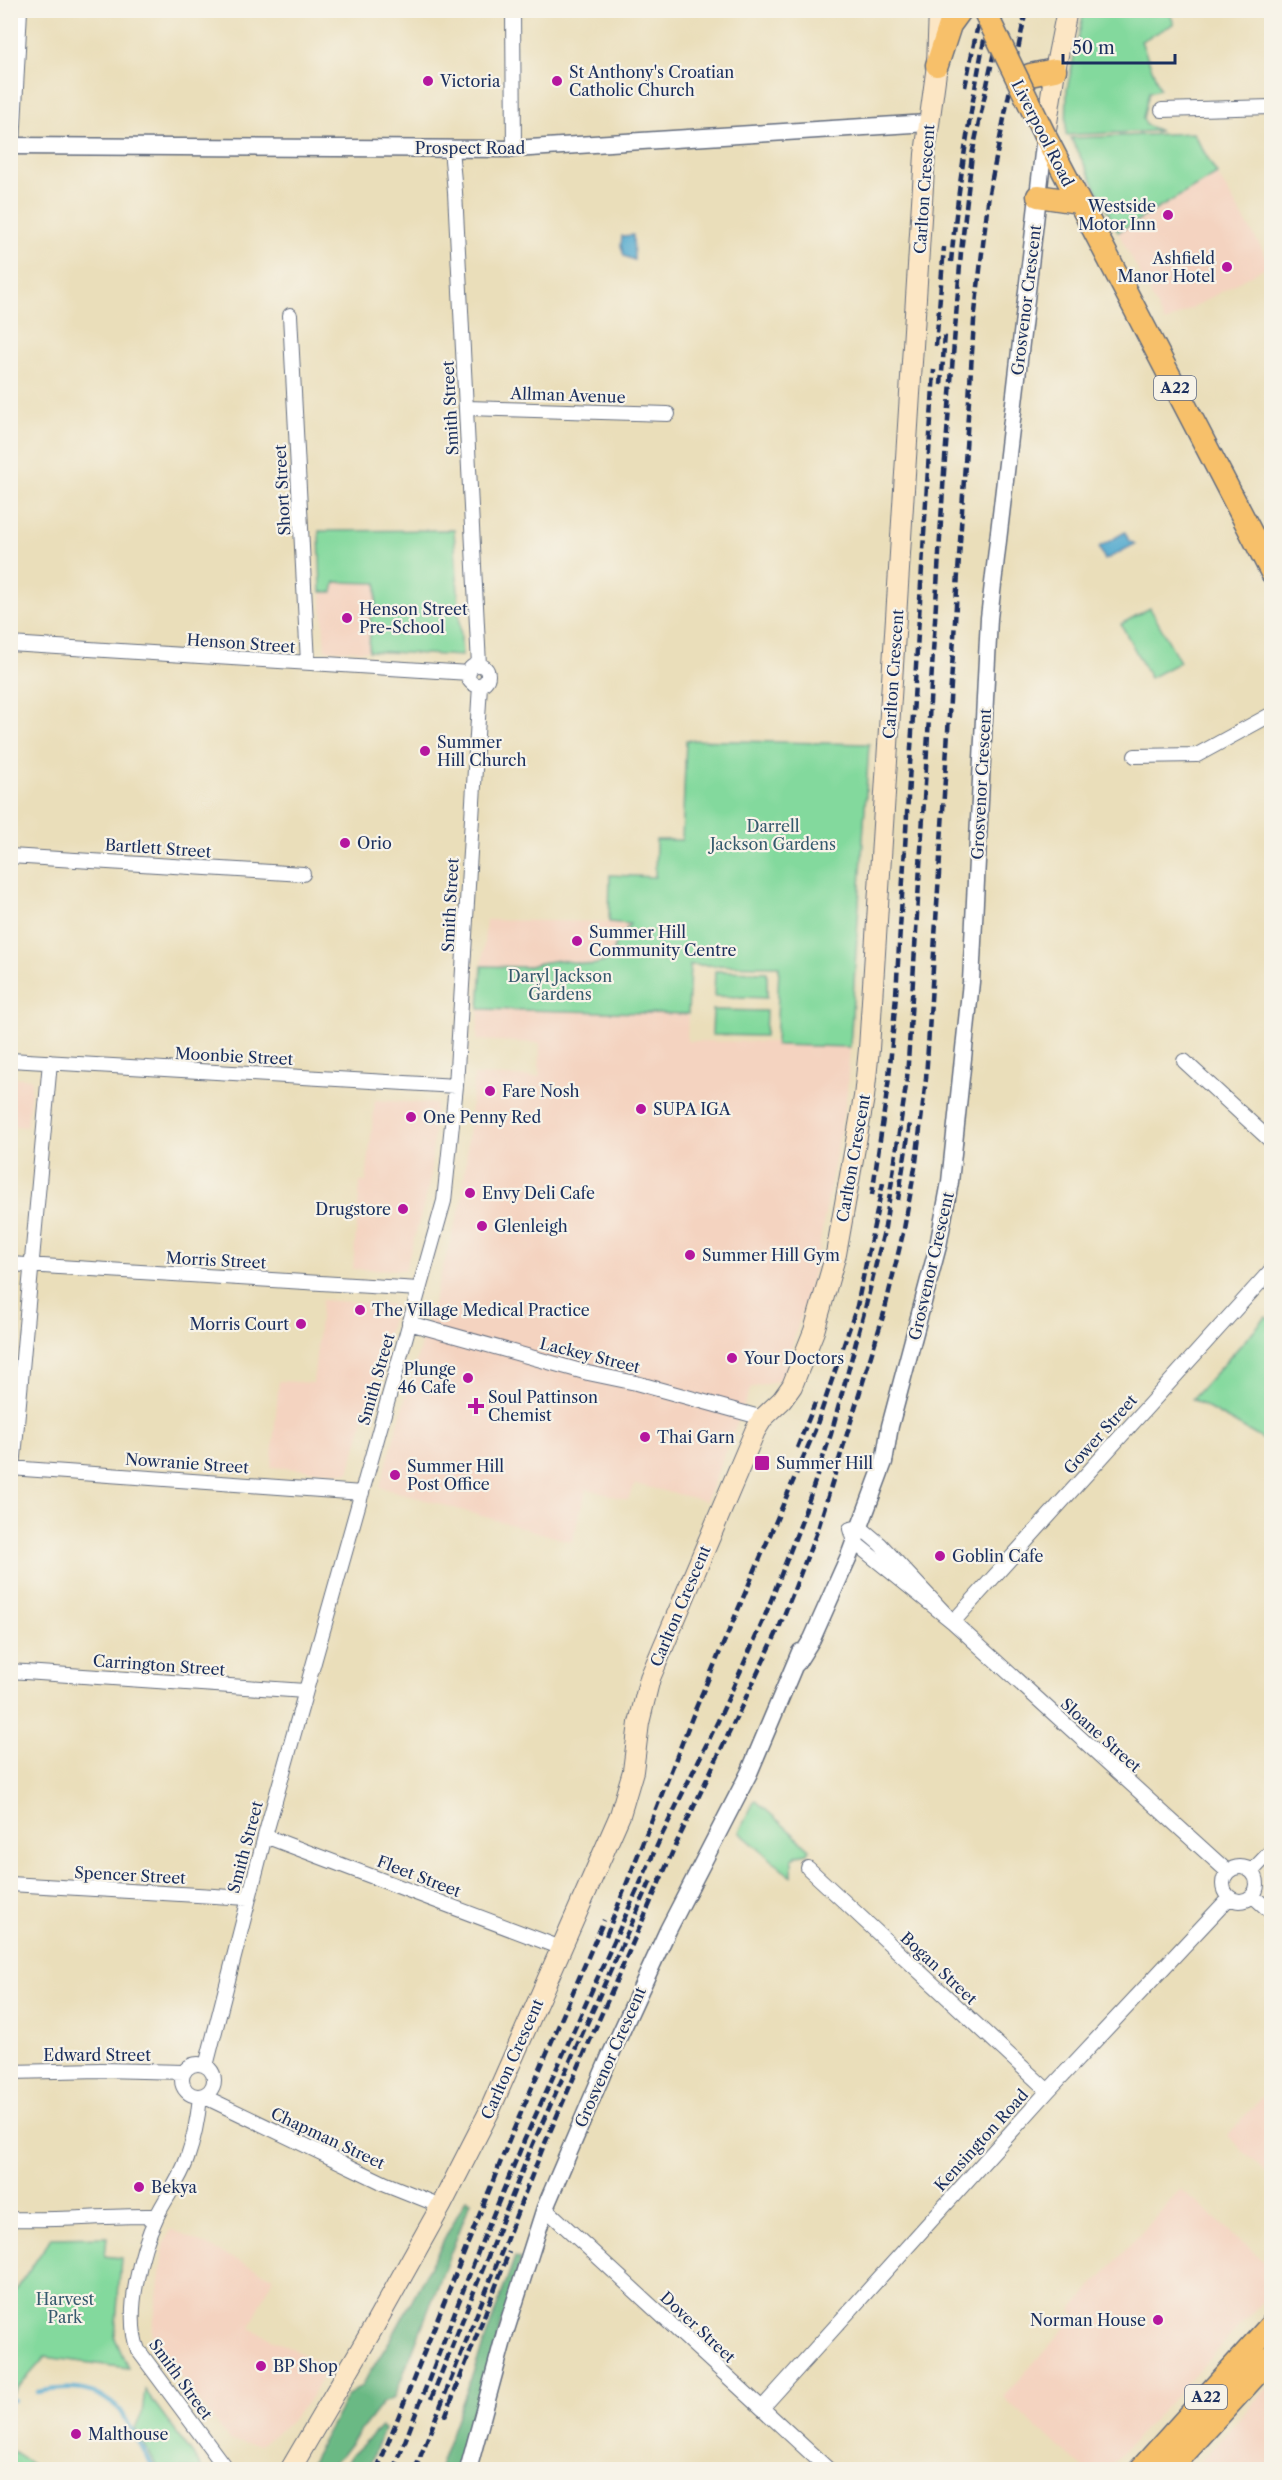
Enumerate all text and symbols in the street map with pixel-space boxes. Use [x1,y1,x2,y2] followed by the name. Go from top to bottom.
[1063,27,1176,65] scale bar
[1072,37,1115,59] text: 50 m
[569,62,734,100] place label: St Anthony's Croatian Catholic Church
[439,71,501,91] place label: Victoria
[421,74,435,88] marker: Victoria
[550,74,564,88] marker: St Anthony's Croatian Catholic Church
[1007,76,1079,190] street label: Liverpool Road
[909,123,939,254] street label: Carlton Crescent
[415,138,526,158] street label: Prospect Road
[1078,196,1156,234] place label: Westside Motor Inn
[1161,208,1175,222] marker: Westside Motor Inn
[1007,223,1045,376] street label: Grosvenor Crescent
[1118,248,1215,286] place label: Ashfield Manor Hotel
[1220,260,1234,274] marker: Ashfield Manor Hotel
[438,360,462,456] street label: Smith Street
[1154,376,1196,400] road number: A22
[509,383,626,407] street label: Allman Avenue
[270,443,294,536] street label: Short Street
[359,599,468,637] place label: Henson Street Pre-School
[878,608,908,739] street label: Carlton Crescent
[340,611,354,625] marker: Henson Street Pre-School
[186,629,296,657] street label: Henson Street
[967,707,995,860] street label: Grosvenor Crescent
[437,732,527,770] place label: Summer Hill Church
[418,744,432,758] marker: Summer Hill Church
[707,816,836,854] park label: Darrell Jackson Gardens
[357,833,392,853] place label: Orio
[104,834,212,862] street label: Bartlett Street
[338,836,352,850] marker: Orio
[438,857,462,953] street label: Smith Street
[589,922,737,960] place label: Summer Hill Community Centre
[570,934,584,948] marker: Summer Hill Community Centre
[508,966,612,1004] park label: Daryl Jackson Gardens
[174,1043,294,1069] street label: Moonbie Street
[502,1081,580,1101] place label: Fare Nosh
[483,1084,497,1098] marker: Fare Nosh
[832,1092,874,1224] street label: Carlton Crescent
[653,1099,732,1119] place label: SUPA IGA
[634,1102,648,1116] marker: SUPA IGA
[423,1107,542,1127] place label: One Penny Red
[404,1110,418,1124] marker: One Penny Red
[482,1183,595,1203] place label: Envy Deli Cafe
[463,1186,477,1200] marker: Envy Deli Cafe
[904,1190,958,1342] street label: Grosvenor Crescent
[315,1199,391,1219] place label: Drugstore
[396,1202,410,1216] marker: Drugstore
[494,1216,568,1236] place label: Glenleigh
[475,1219,489,1233] marker: Glenleigh
[702,1245,840,1265] place label: Summer Hill Gym
[165,1247,267,1273] street label: Morris Street
[683,1248,697,1262] marker: Summer Hill Gym
[372,1300,590,1320] place label: The Village Medical Practice
[353,1303,367,1317] marker: The Village Medical Practice
[189,1314,289,1334] place label: Morris Court
[294,1317,308,1331] marker: Morris Court
[353,1330,399,1427] street label: Smith Street
[538,1333,643,1377] street label: Lackey Street
[743,1348,844,1368] place label: Your Doctors
[725,1351,739,1365] marker: Your Doctors
[398,1359,456,1397] place label: Plunge 46 Cafe
[461,1371,475,1385] marker: Plunge 46 Cafe
[488,1387,598,1425] place label: Soul Pattinson Chemist
[1059,1390,1141,1478] street label: Gower Street
[469,1399,483,1413] marker: Soul Pattinson Chemist
[657,1427,735,1447] place label: Thai Garn
[638,1430,652,1444] marker: Thai Garn
[124,1449,250,1477] street label: Nowranie Street
[776,1453,873,1473] place label: Summer Hill
[753,1454,771,1472] marker: Summer Hill
[407,1456,504,1494] place label: Summer Hill Post Office
[388,1468,402,1482] marker: Summer Hill Post Office
[645,1542,715,1670] street label: Carlton Crescent
[952,1546,1044,1566] place label: Goblin Cafe
[933,1549,947,1563] marker: Goblin Cafe
[92,1650,226,1680] street label: Carrington Street
[1057,1694,1146,1777] street label: Sloane Street
[223,1798,267,1895] street label: Smith Street
[374,1851,464,1901] street label: Fleet Street
[74,1862,187,1888] street label: Spencer Street
[897,1927,982,2009] street label: Bogan Street
[570,1983,650,2130] street label: Grosvenor Crescent
[476,1995,548,2122] street label: Carlton Crescent
[43,2045,151,2065] street label: Edward Street
[930,2085,1032,2195] street label: Kensington Road
[268,2103,389,2173] street label: Chapman Street
[151,2177,198,2197] place label: Bekya
[132,2180,146,2194] marker: Bekya
[656,2287,740,2367] street label: Dover Street
[36,2289,95,2327] park label: Harvest Park
[1030,2310,1146,2330] place label: Norman House
[1151,2313,1165,2327] marker: Norman House
[145,2335,217,2423] street label: Smith Street
[273,2356,338,2376] place label: BP Shop
[254,2359,268,2373] marker: BP Shop
[1185,2385,1227,2409] road number: A22
[88,2424,169,2444] place label: Malthouse
[69,2427,83,2441] marker: Malthouse

